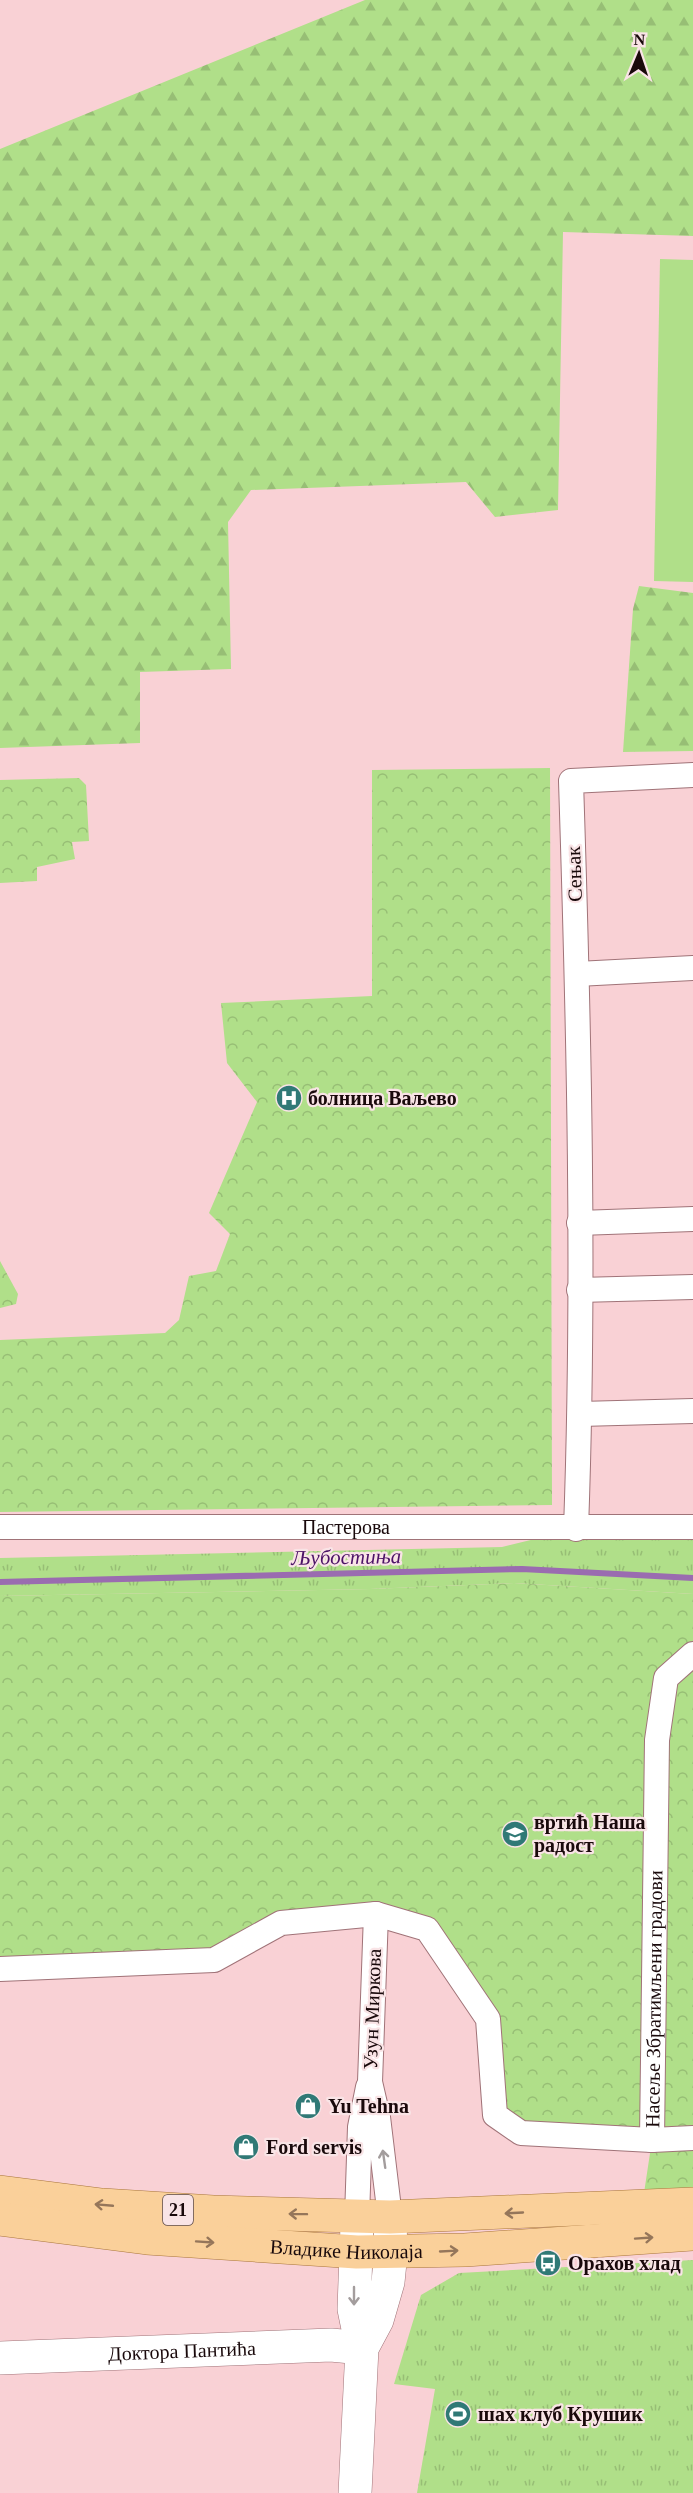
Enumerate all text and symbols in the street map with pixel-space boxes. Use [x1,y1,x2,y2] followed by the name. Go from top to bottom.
[609,24,669,84] north arrow
[633,31,646,48] text: N
[562,846,586,902] street label: Сењак
[274,1083,304,1113] hospital icon: болница Ваљево
[308,1087,457,1109] place label: болница Ваљево
[302,1516,390,1539] street label: Пастерова
[290,1544,401,1570] water label: Љубостиња
[534,1811,646,1857] place label: вртић Наша радост
[500,1819,530,1849] school or university icon: вртић Наша радост
[641,1870,667,2128] street label: Насеље Збратимљени градови
[359,1948,386,2070] street label: Узун Миркова
[293,2091,323,2121] shop icon: Yu Tehna
[328,2095,409,2117] place label: Yu Tehna
[231,2132,261,2162] shop icon: Ford servis
[266,2136,362,2158] place label: Ford servis
[378,2150,389,2170] one-way arrow
[163,2195,193,2225] road number: 21
[94,2199,114,2210] one-way arrow
[505,2207,525,2218] one-way arrow
[289,2209,309,2220] one-way arrow
[634,2232,653,2243] one-way arrow
[269,2235,423,2263] street label: Владике Николаја
[195,2237,215,2248] one-way arrow
[439,2245,459,2256] one-way arrow
[533,2248,563,2278] bus stop icon: Орахов хлад
[568,2252,681,2275] place label: Орахов хлад
[348,2285,360,2305] one-way arrow
[108,2337,256,2366] street label: Доктора Пантића
[443,2399,473,2429] sports icon: шах клуб Крушик
[478,2403,643,2426] place label: шах клуб Крушик

